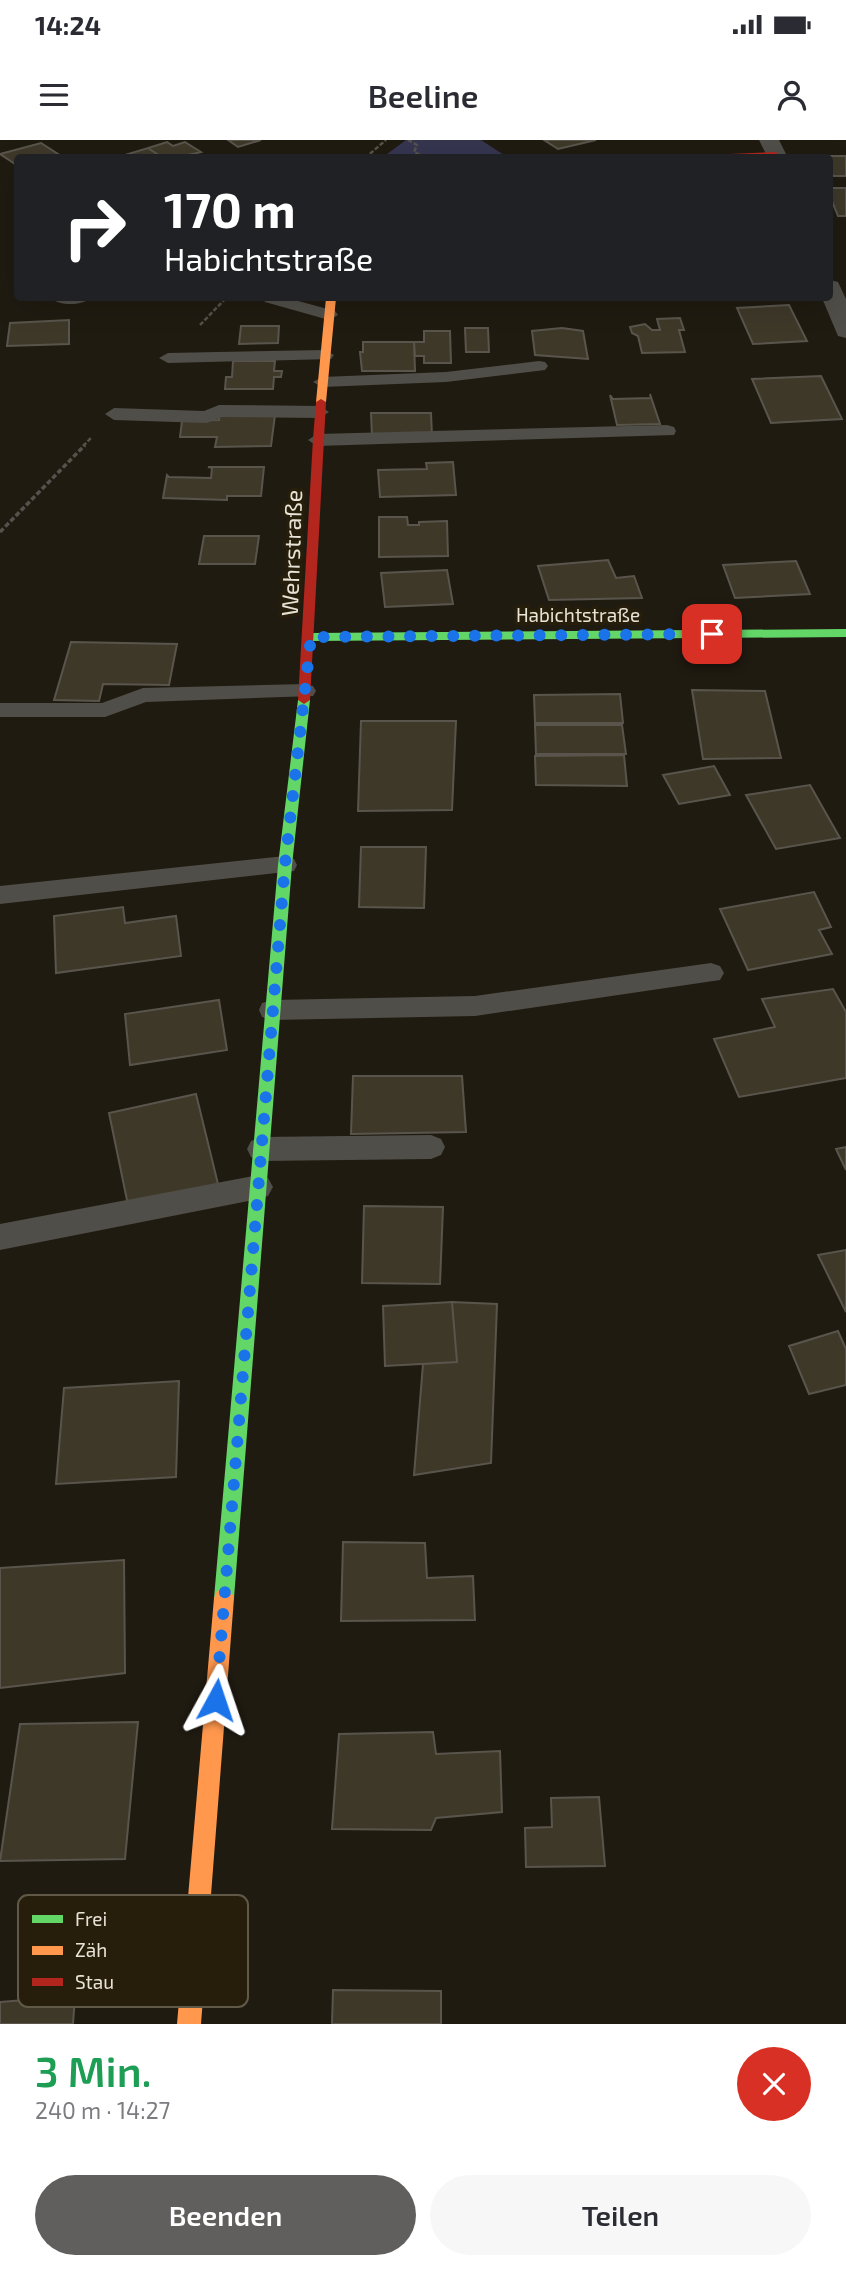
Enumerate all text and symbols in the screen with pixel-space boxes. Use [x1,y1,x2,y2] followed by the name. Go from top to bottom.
[35,9,101,40] text: 14:24
[35,76,73,114] icon: menu
[368,76,478,114] text: Beeline
[773,76,811,114] icon: person
[164,179,296,238] text: 170 m
[49,182,140,273] icon: right
[164,239,373,277] text: Habichtstraße
[275,489,307,617] street label: Wehrstraße
[516,603,640,626] street label: Habichtstraße
[682,604,742,664] pin
[693,615,731,653] icon: arrive
[179,1663,253,1737] position arrow
[18,1895,248,2007] legend
[75,1907,107,1930] text: Frei
[75,1938,107,1961] text: Zäh
[75,1970,114,1993] text: Stau
[35,2045,152,2095] text: 3 Min.
[737,2047,811,2121] button: close
[35,2096,170,2124] text: 240 m · 14:27
[35,2175,416,2255] button: Beenden
[430,2175,811,2255] button: Teilen

